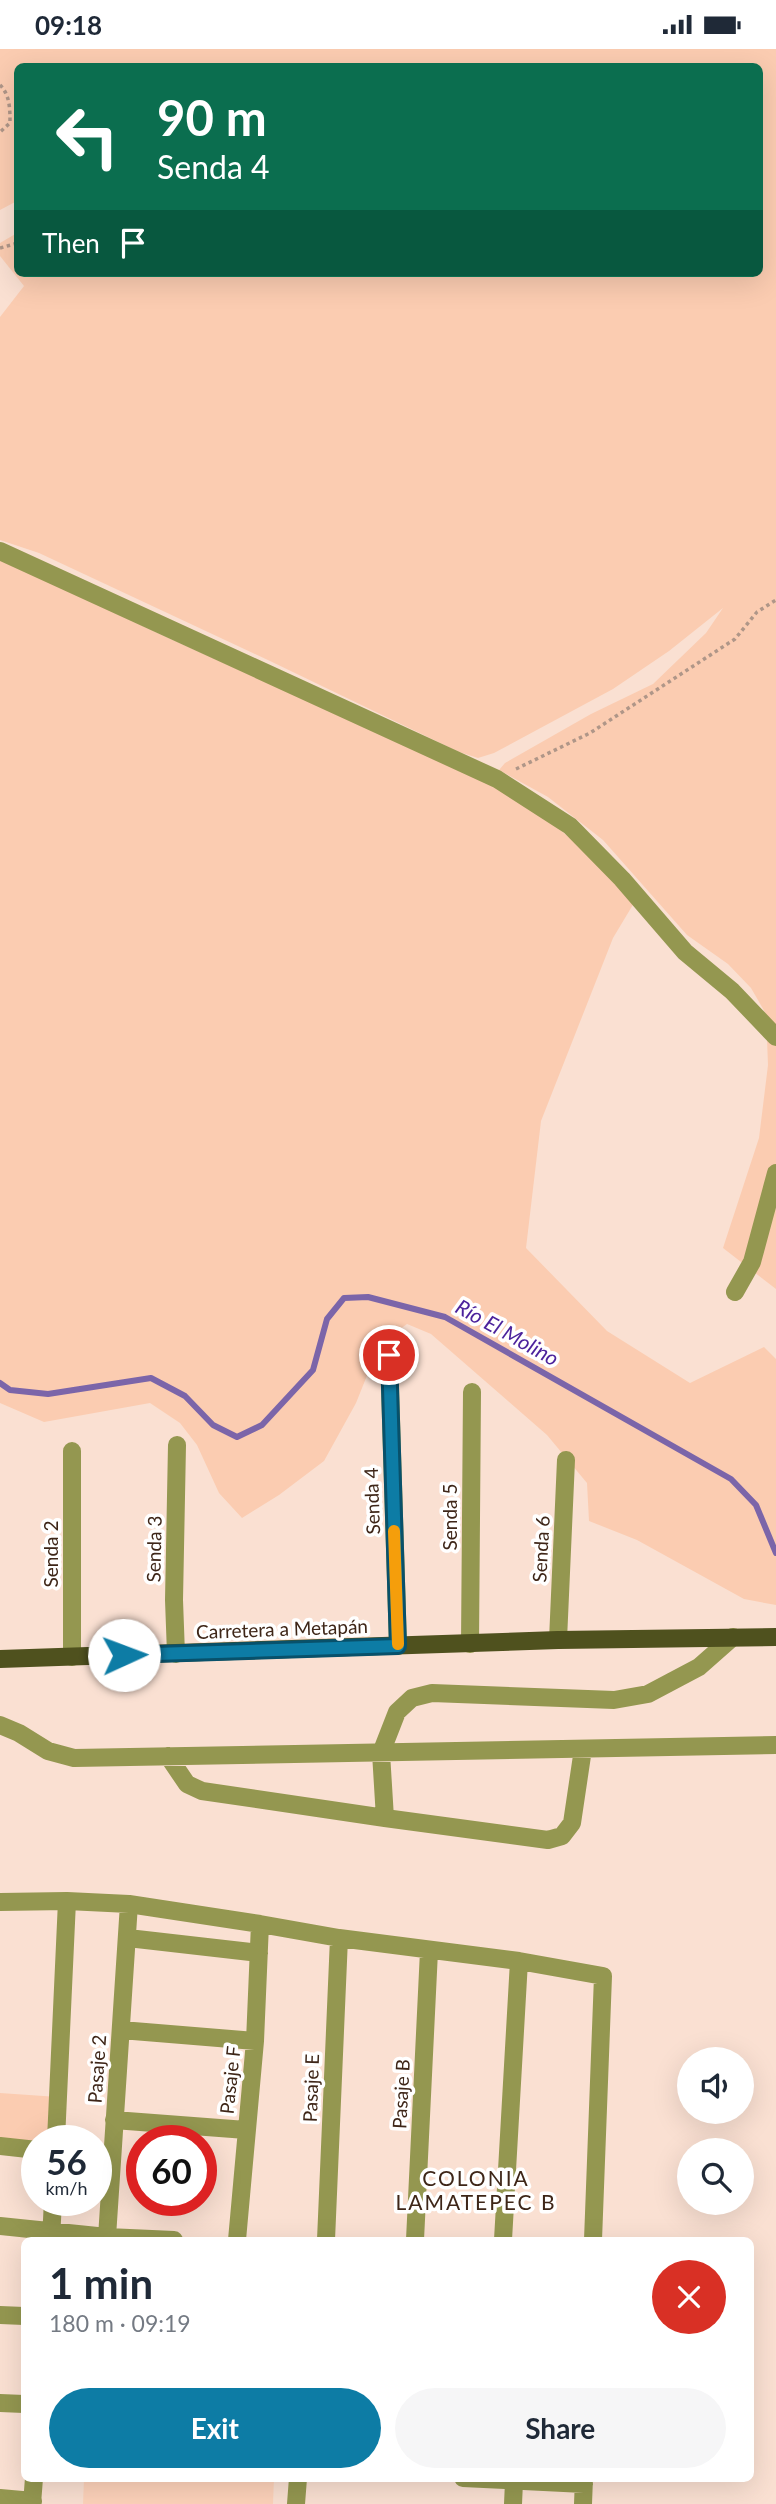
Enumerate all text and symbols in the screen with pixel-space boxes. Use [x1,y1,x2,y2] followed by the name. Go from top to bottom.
[35,9,102,41] text: 09:18
[157,88,267,146] text: 90 m
[42,91,133,182] icon: left
[157,147,270,186] text: Senda 4
[114,224,152,262] icon: arrive
[42,227,100,259] text: Then
[452,1293,564,1370] water label: Río El Molino
[359,1325,419,1385] pin
[370,1336,408,1374] icon: arrive
[359,1467,384,1535] street label: Senda 4
[438,1484,461,1550] street label: Senda 5
[141,1515,166,1583] street label: Senda 3
[527,1515,554,1583] street label: Senda 6
[39,1521,62,1587] street label: Senda 2
[196,1614,368,1643] street label: Carretera a Metapán
[87,1618,161,1692] position arrow
[83,2034,110,2104] street label: Pasaje 2
[214,2044,245,2115] street label: Pasaje F
[677,2047,754,2215] map controls
[677,2047,754,2124] button: sound
[298,2053,323,2123] street label: Pasaje E
[387,2058,414,2130] street label: Pasaje B
[126,2125,217,2216] speed limit sign: 60
[677,2138,754,2215] button: search
[46,2140,87,2182] text: 56
[395,2165,557,2214] district label: COLONIA LAMATEPEC B
[45,2177,88,2199] text: km/h
[49,2258,153,2308] text: 1 min
[652,2260,726,2334] button: close
[49,2309,191,2337] text: 180 m · 09:19
[49,2388,381,2468] button: Exit
[395,2388,726,2468] button: Share

